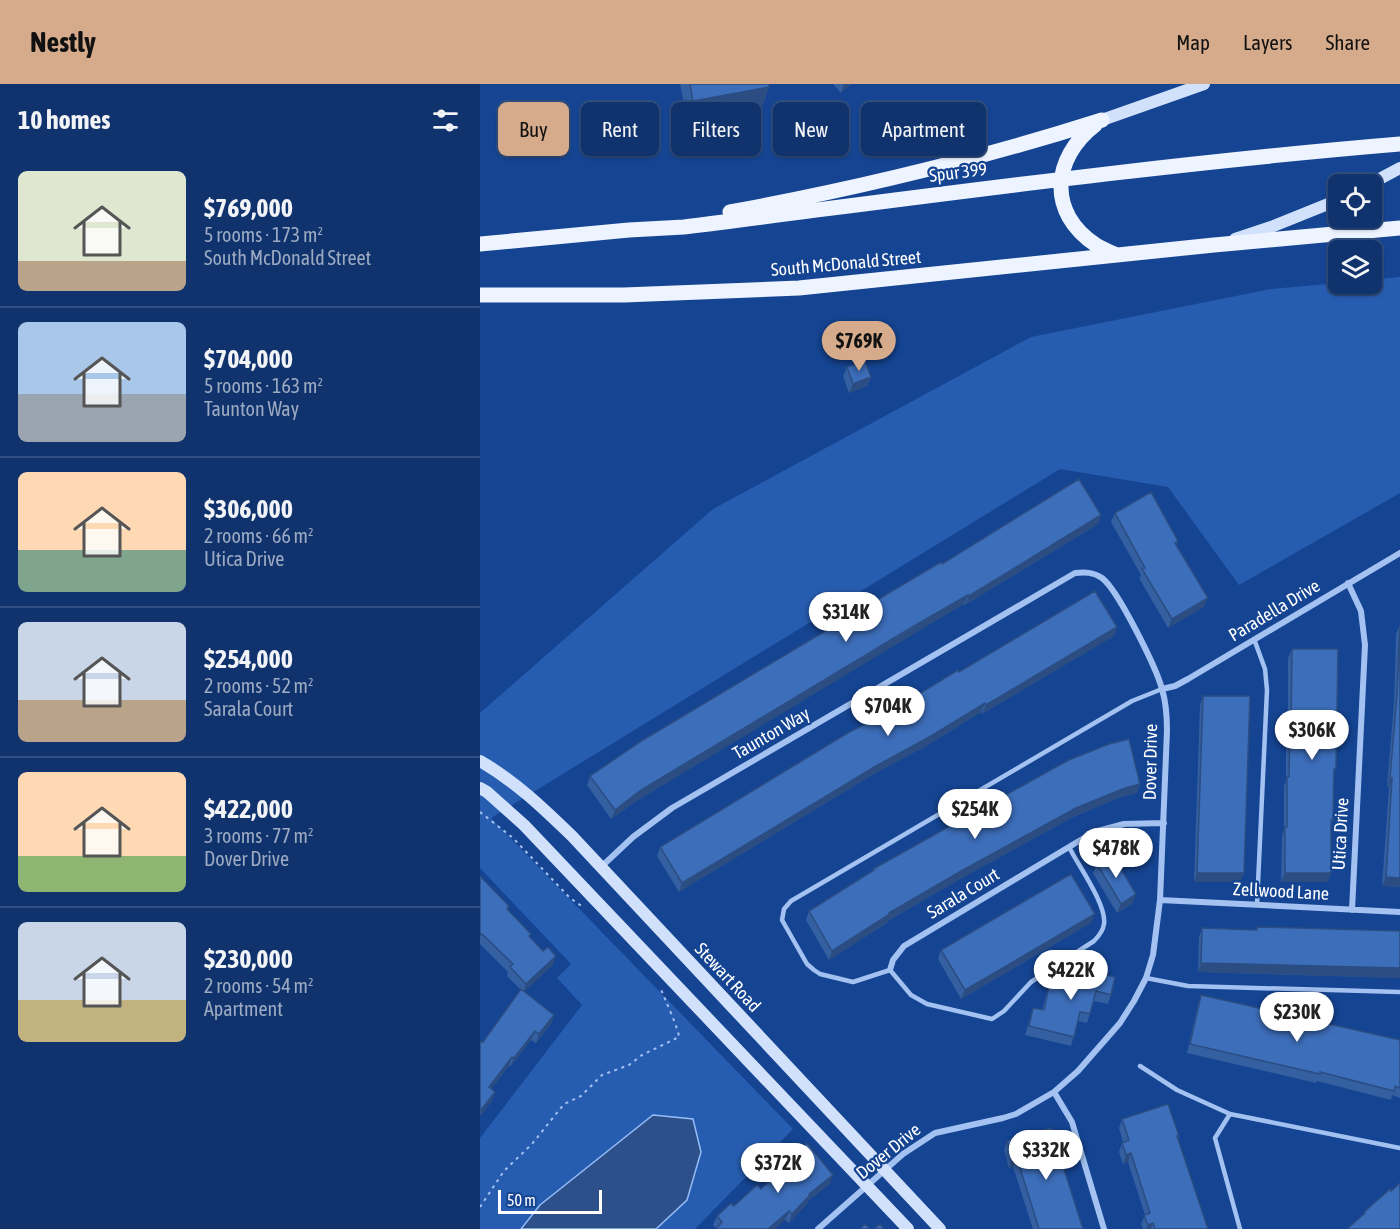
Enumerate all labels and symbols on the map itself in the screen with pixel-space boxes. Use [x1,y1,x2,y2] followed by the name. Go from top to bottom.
[928,158,988,186] street label: Spur 399
[770,246,922,280] street label: South McDonald Street
[817,321,901,372] pin: $769K
[1225,575,1323,645] street label: Paradella Drive
[804,592,888,643] pin: $314K
[846,686,930,737] pin: $704K
[729,703,813,763] street label: Taunton Way
[1270,710,1354,761] pin: $306K
[1139,724,1161,800] street label: Dover Drive
[933,789,1017,840] pin: $254K
[1328,797,1352,871] street label: Utica Drive
[1074,828,1158,879] pin: $478K
[923,863,1003,923] street label: Sarala Court
[1232,878,1330,904] street label: Zellwood Lane
[691,938,765,1016] street label: Stewart Road
[1029,950,1113,1001] pin: $422K
[1255,992,1339,1043] pin: $230K
[852,1119,924,1183] street label: Dover Drive
[1004,1130,1088,1181] pin: $332K
[736,1143,820,1194] pin: $372K
[498,1187,602,1214] scale bar

